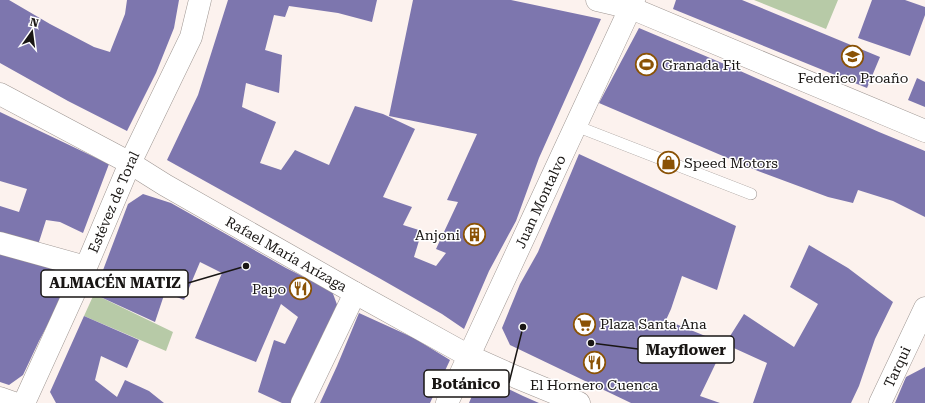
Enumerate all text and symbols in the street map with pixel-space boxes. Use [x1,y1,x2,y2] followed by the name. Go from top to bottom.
[12,12,52,52] north arrow
[29,15,40,30] text: N
[840,43,866,69] school or university icon: Federico Proaño
[634,52,660,78] sports icon: Granada Fit
[662,57,741,73] place label: Granada Fit
[798,70,908,86] place label: Federico Proaño
[85,148,143,255] street label: Estévez de Toral
[655,150,681,176] shop icon: Speed Motors
[512,152,569,251] street label: Juan Montalvo
[684,155,778,171] place label: Speed Motors
[223,213,350,295] street label: Rafael María Arízaga
[462,222,488,248] building icon: Anjoni
[415,227,461,243] place label: Anjoni
[41,270,188,297] callout: ALMACÉN MATIZ
[49,273,181,292] text: ALMACÉN MATIZ
[288,276,314,302] restaurant icon: Papo
[252,281,286,297] place label: Papo
[571,311,597,337] supermarket icon: Plaza Santa Ana
[600,316,707,332] place label: Plaza Santa Ana
[638,336,734,363] callout: Mayflower
[646,341,726,359] text: Mayflower
[881,343,914,390] street label: Tarqui
[581,350,607,376] restaurant icon: El Hornero Cuenca
[424,370,509,397] callout: Botánico
[432,375,501,393] text: Botánico
[530,377,658,393] place label: El Hornero Cuenca

